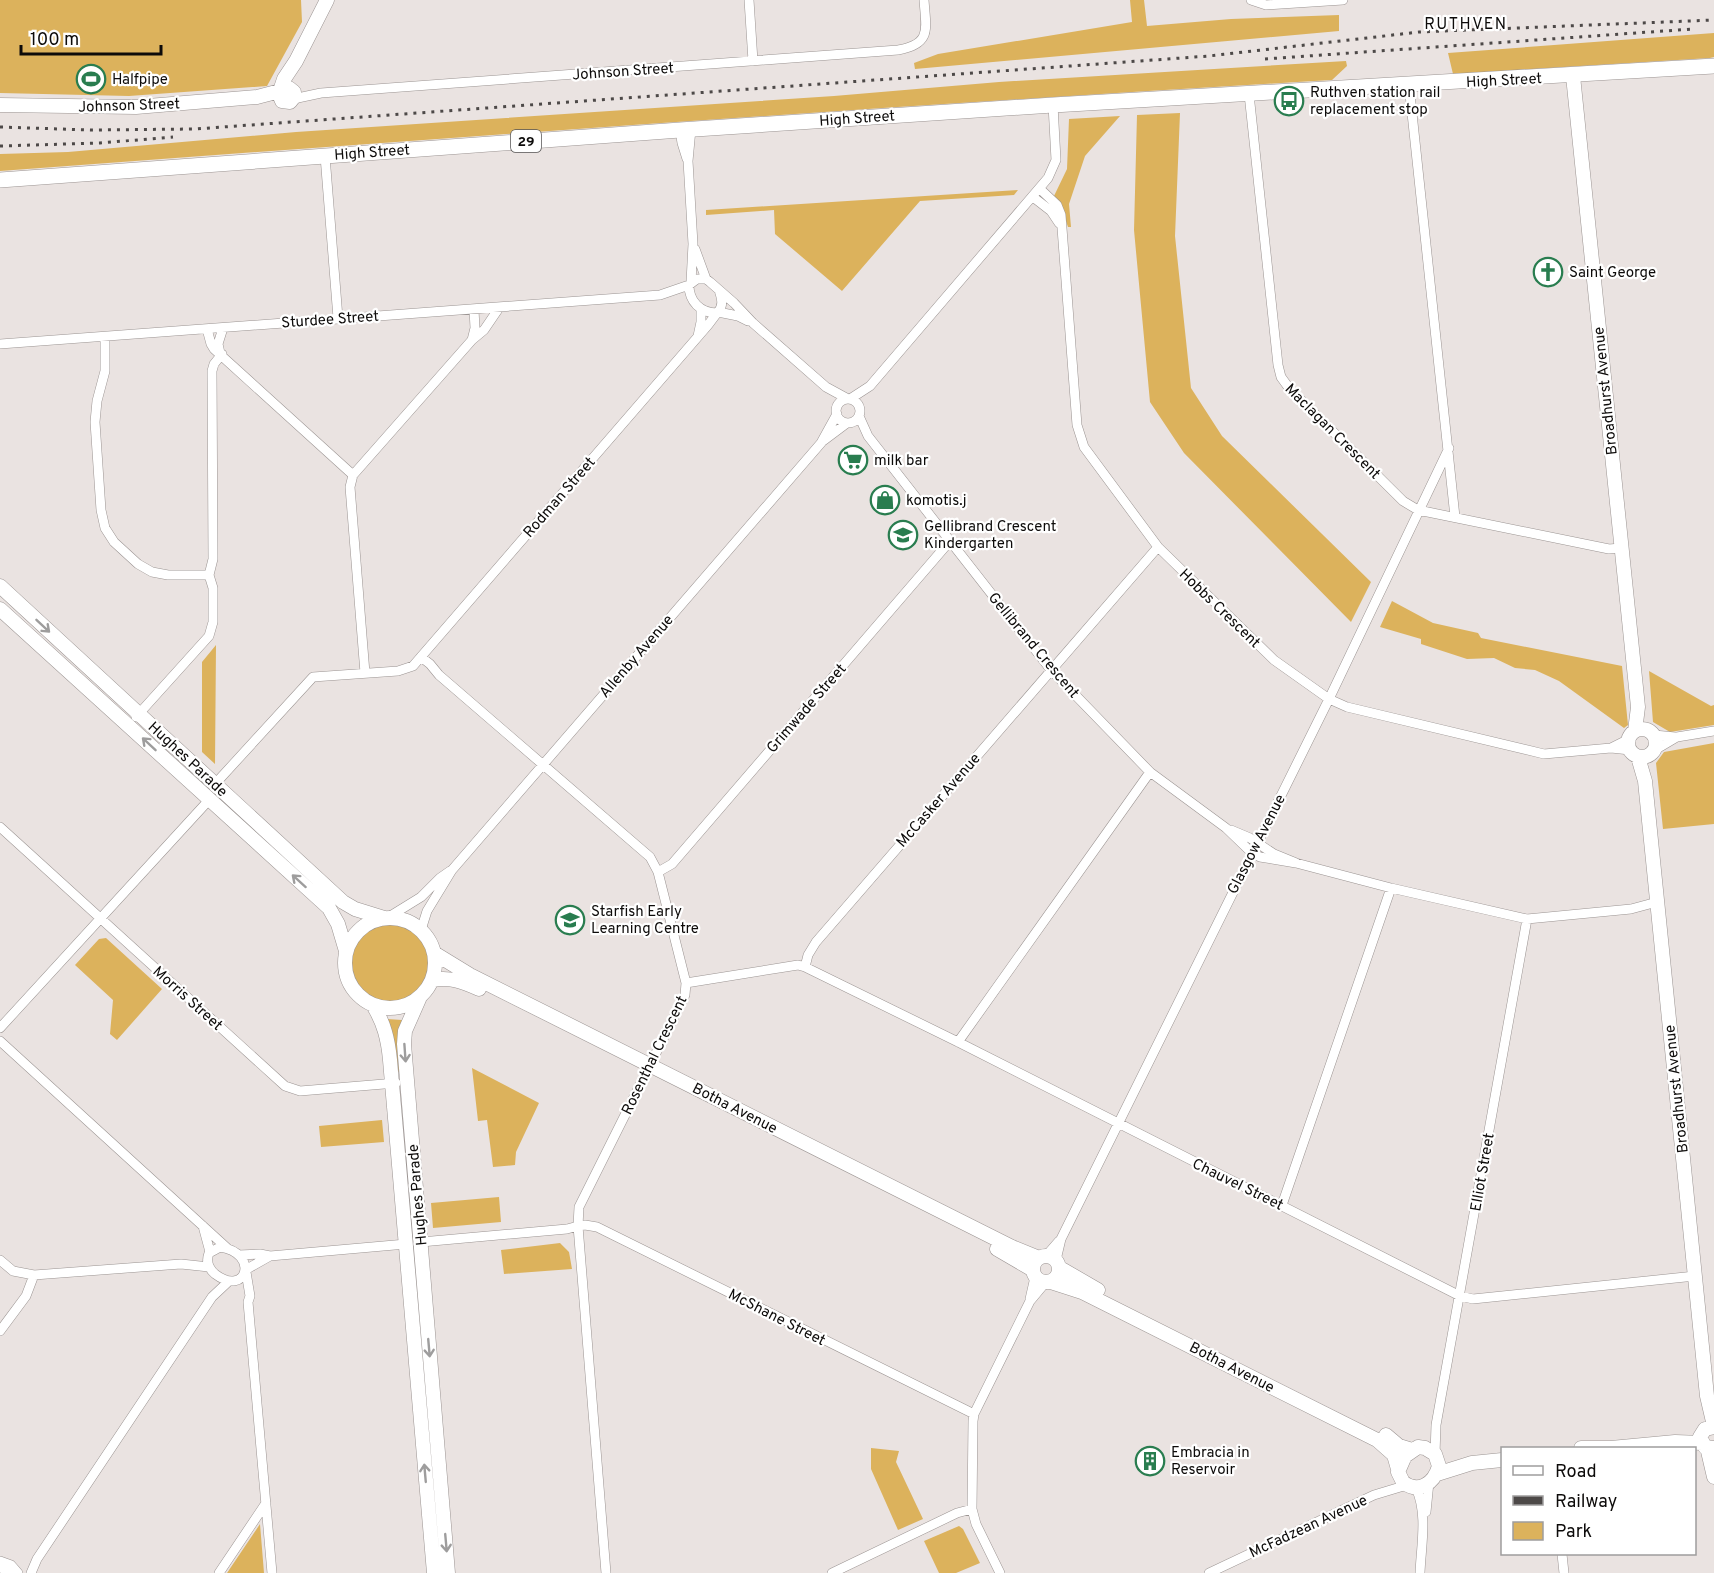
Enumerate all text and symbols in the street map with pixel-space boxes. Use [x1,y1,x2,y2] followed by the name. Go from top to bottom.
[1424,15,1508,35] district label: RUTHVEN
[21,18,160,56] scale bar
[30,29,79,52] text: 100 m
[572,59,675,86] street label: Johnson Street
[75,63,107,95] sports icon: Halfpipe
[1466,70,1543,93] street label: High Street
[112,71,168,90] place label: Halfpipe
[1310,84,1440,120] place label: Ruthven station rail replacement stop
[1273,85,1305,117] bus stop icon: Ruthven station rail replacement stop
[78,95,180,118] street label: Johnson Street
[819,107,896,132] street label: High Street
[511,130,541,152] road number: 29
[334,141,411,166] street label: High Street
[1532,256,1564,288] church icon: Saint George
[1569,264,1656,283] place label: Saint George
[281,308,380,333] street label: Sturdee Street
[1590,326,1623,456] street label: Broadhurst Avenue
[1280,380,1384,484] street label: Maclagan Crescent
[837,444,869,476] supermarket icon: milk bar
[874,452,929,471] place label: milk bar
[520,454,600,542] street label: Rodman Street
[869,484,901,516] shop icon: komotis.j
[906,492,967,511] place label: komotis.j
[924,518,1056,554] place label: Gellibrand Crescent Kindergarten
[887,519,919,551] school or university icon: Gellibrand Crescent Kindergarten
[1174,565,1264,653] street label: Hobbs Crescent
[983,589,1083,703] street label: Gellibrand Crescent
[596,611,678,702] street label: Allenby Avenue
[35,618,50,632] one-way arrow
[763,660,851,758] street label: Grimwade Street
[143,718,231,802] street label: Hughes Parade
[142,737,157,751] one-way arrow
[893,750,985,852] street label: McCasker Avenue
[1224,792,1291,898] street label: Glasgow Avenue
[292,874,307,888] one-way arrow
[591,903,699,939] place label: Starfish Early Learning Centre
[554,904,586,936] school or university icon: Starfish Early Learning Centre
[148,963,226,1035] street label: Morris Street
[618,993,692,1118] street label: Rosenthal Crescent
[1661,1024,1694,1154] street label: Broadhurst Avenue
[400,1042,411,1062] one-way arrow
[689,1080,780,1139] street label: Botha Avenue
[1467,1132,1500,1213] street label: Elliot Street
[405,1143,432,1246] street label: Hughes Parade
[1189,1155,1286,1216] street label: Chauvel Street
[724,1286,828,1351] street label: McShane Street
[424,1338,435,1358] one-way arrow
[1186,1339,1277,1398] street label: Botha Avenue
[1171,1444,1250,1480] place label: Embracia in Reservoir
[1134,1445,1166,1477] building icon: Embracia in Reservoir
[1501,1447,1696,1555] legend
[1555,1461,1597,1484] text: Road
[419,1463,430,1483] one-way arrow
[1555,1491,1617,1514] text: Railway
[1246,1492,1371,1563] street label: McFadzean Avenue
[1555,1521,1592,1544] text: Park
[440,1532,451,1552] one-way arrow

